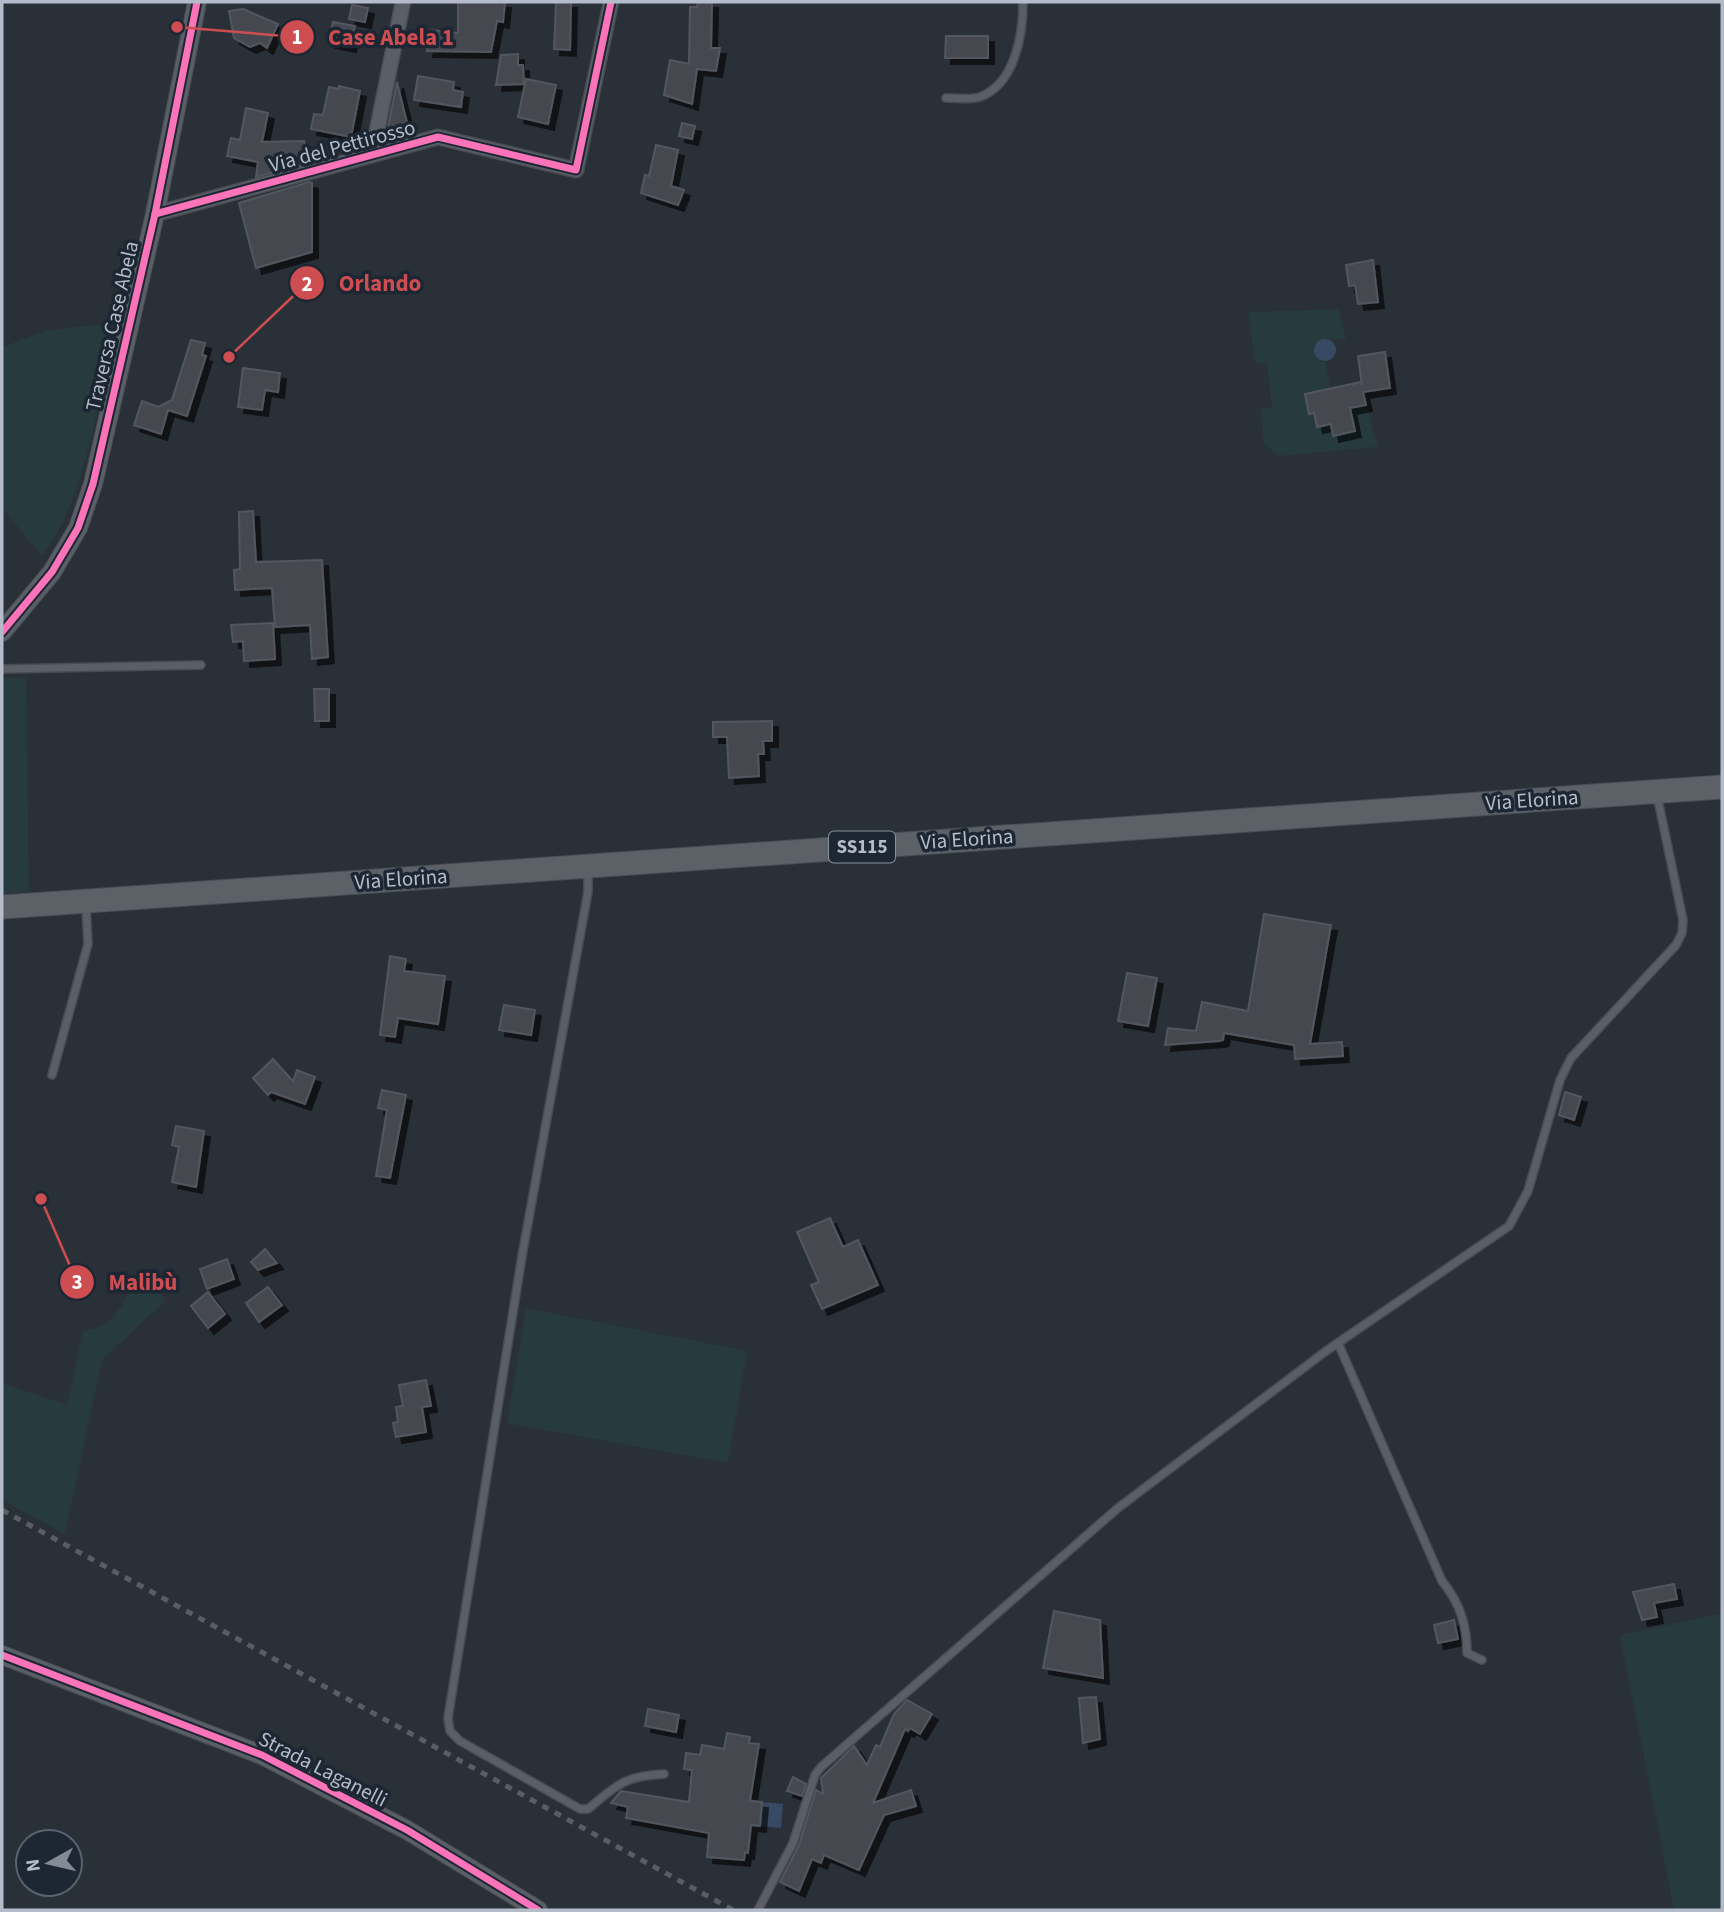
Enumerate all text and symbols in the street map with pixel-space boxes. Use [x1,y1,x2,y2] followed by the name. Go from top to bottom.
[279,15,468,59] callout: Case Abela 1
[328,21,454,54] text: Case Abela 1
[291,22,303,52] text: 1
[266,112,418,180] street label: Via del Pettirosso
[78,238,146,414] street label: Traversa Case Abela
[289,261,435,305] callout: Orlando
[339,267,421,300] text: Orlando
[301,269,313,299] text: 2
[1485,782,1579,818] street label: Via Elorina
[920,821,1014,857] street label: Via Elorina
[829,832,895,862] road number: SS115
[354,861,448,897] street label: Via Elorina
[59,1260,191,1304] callout: Malibù
[109,1266,177,1299] text: Malibù
[71,1267,83,1297] text: 3
[253,1724,393,1814] street label: Strada Laganelli
[14,1828,84,1898] north arrow
[19,1857,48,1873] text: N

